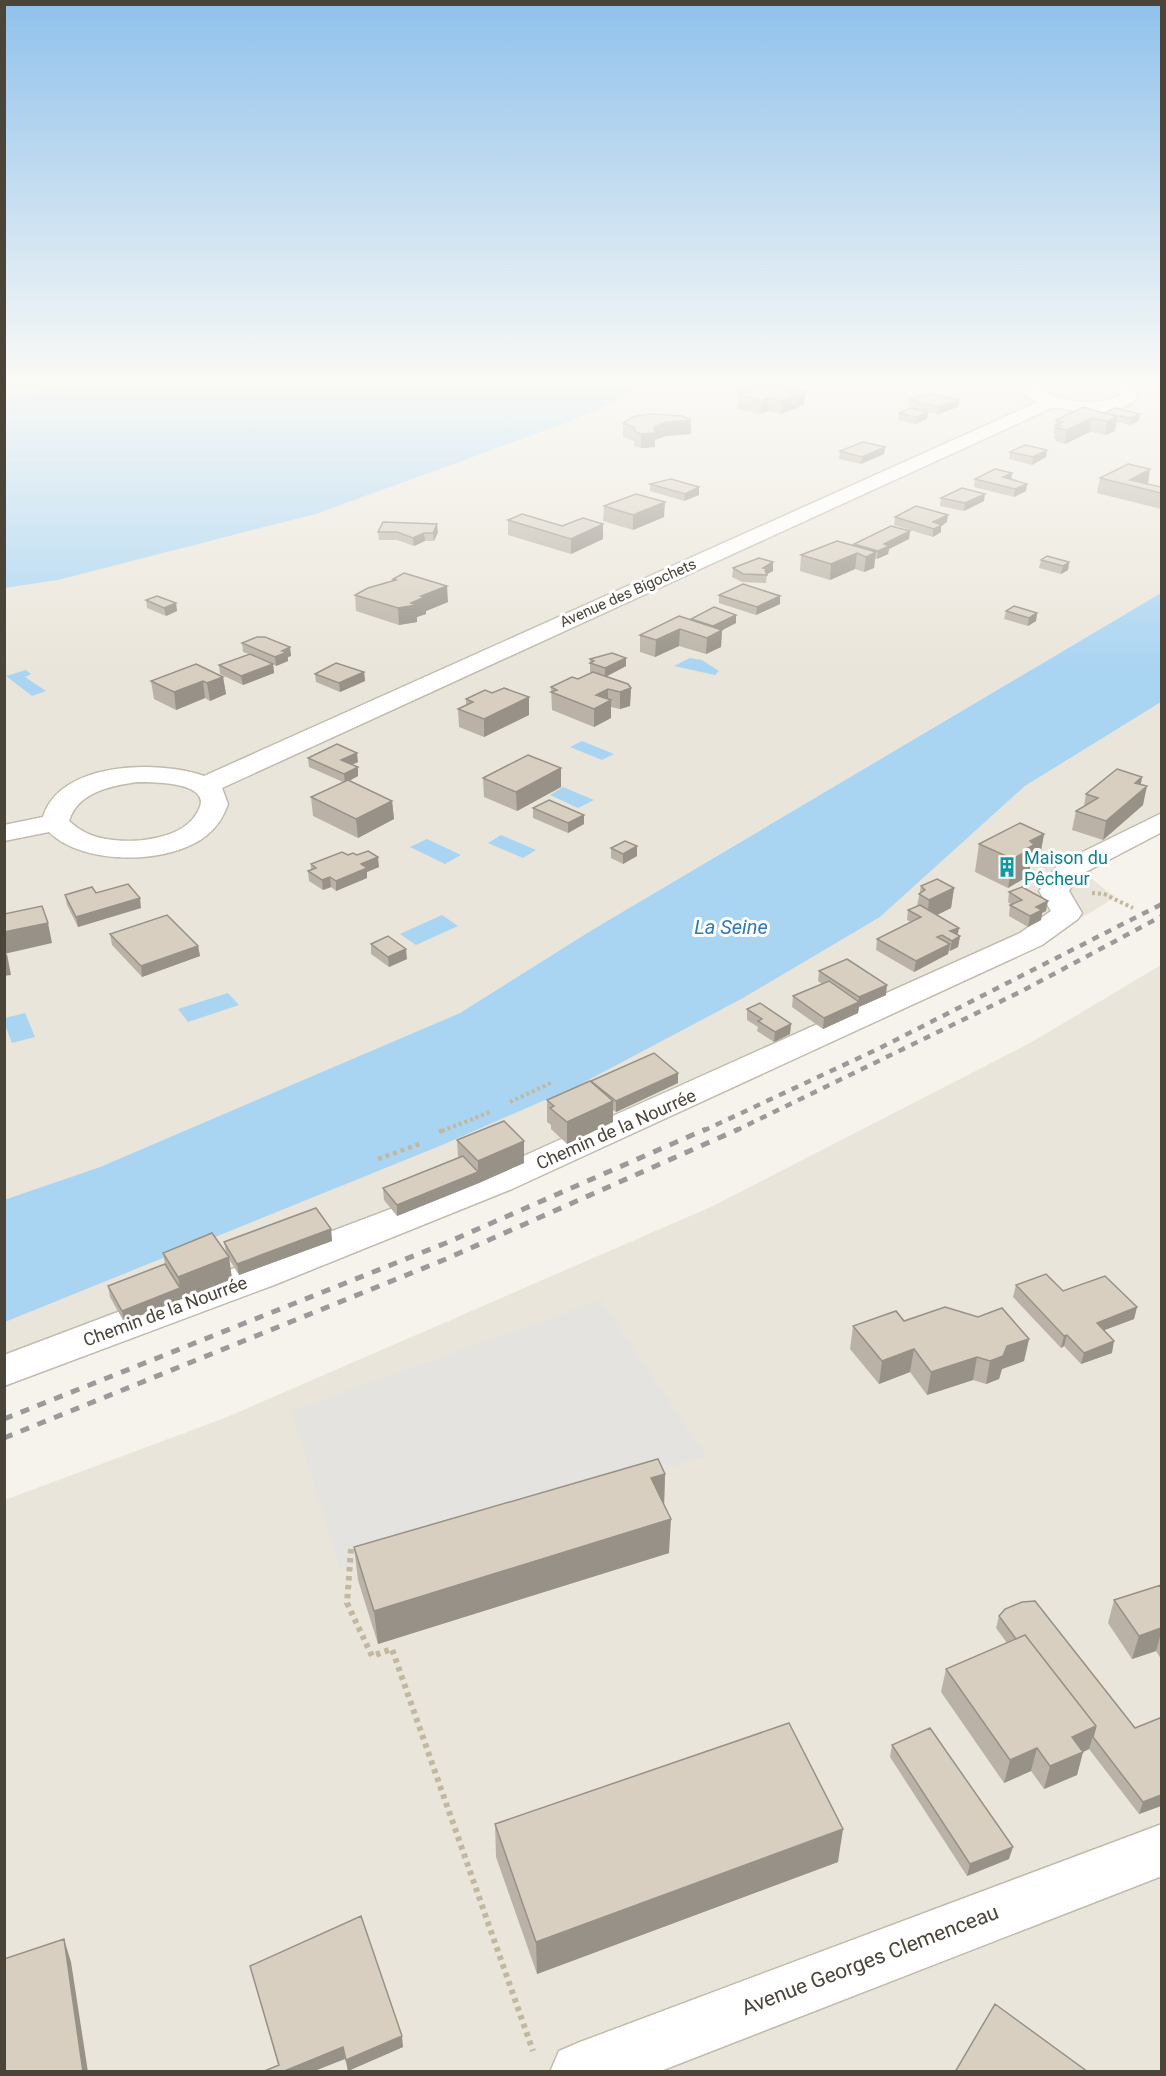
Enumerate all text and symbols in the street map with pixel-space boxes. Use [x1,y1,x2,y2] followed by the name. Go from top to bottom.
[557,555,699,631] street label: Avenue des Bigochets
[1024,847,1108,889] place label: Maison du Pêcheur
[995,855,1019,879] building icon: Maison du Pêcheur
[694,915,768,939] water label: La Seine
[533,1084,699,1174] street label: Chemin de la Nourrée
[80,1272,250,1350] street label: Chemin de la Nourrée
[738,1900,1002,2020] street label: Avenue Georges Clemenceau

